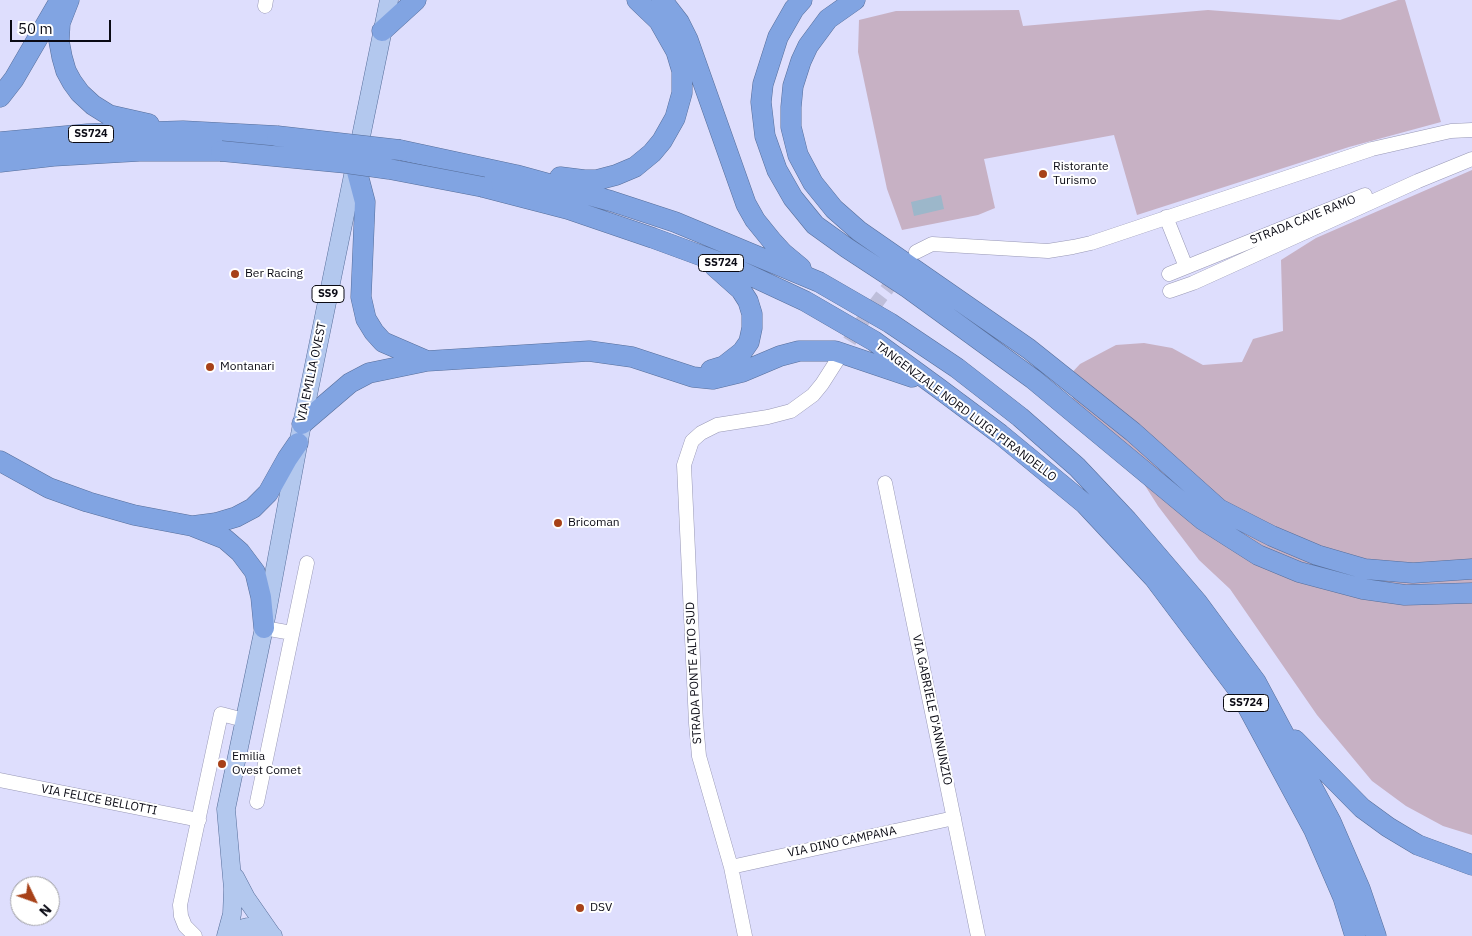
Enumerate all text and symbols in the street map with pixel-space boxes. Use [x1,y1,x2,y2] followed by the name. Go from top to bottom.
[12,10,114,42] scale bar
[18,19,53,38] text: 50 m
[68,126,114,142] road number: SS724
[1053,160,1109,188] place label: Ristorante Turismo
[1037,168,1049,180] marker: Ristorante Turismo
[1248,192,1358,248] street label: STRADA CAVE RAMO
[698,254,744,272] road number: SS724
[245,267,303,281] place label: Ber Racing
[229,268,241,280] marker: Ber Racing
[312,286,344,302] road number: SS9
[294,321,330,423] street label: VIA EMILIA OVEST
[873,339,1059,485] street label: TANGENZIALE NORD LUIGI PIRANDELLO
[220,360,275,374] place label: Montanari
[204,361,216,373] marker: Montanari
[568,516,620,530] place label: Bricoman
[552,517,564,529] marker: Bricoman
[683,602,705,744] street label: STRADA PONTE ALTO SUD
[909,633,955,787] street label: VIA GABRIELE D'ANNUNZIO
[1224,694,1268,711] road number: SS724
[232,750,301,778] place label: Emilia Ovest Comet
[216,758,228,770] marker: Emilia Ovest Comet
[40,782,158,818] street label: VIA FELICE BELLOTTI
[786,823,898,861] street label: VIA DINO CAMPANA
[10,876,60,926] north arrow
[35,901,55,920] text: N
[590,901,612,915] place label: DSV
[574,902,586,914] marker: DSV

